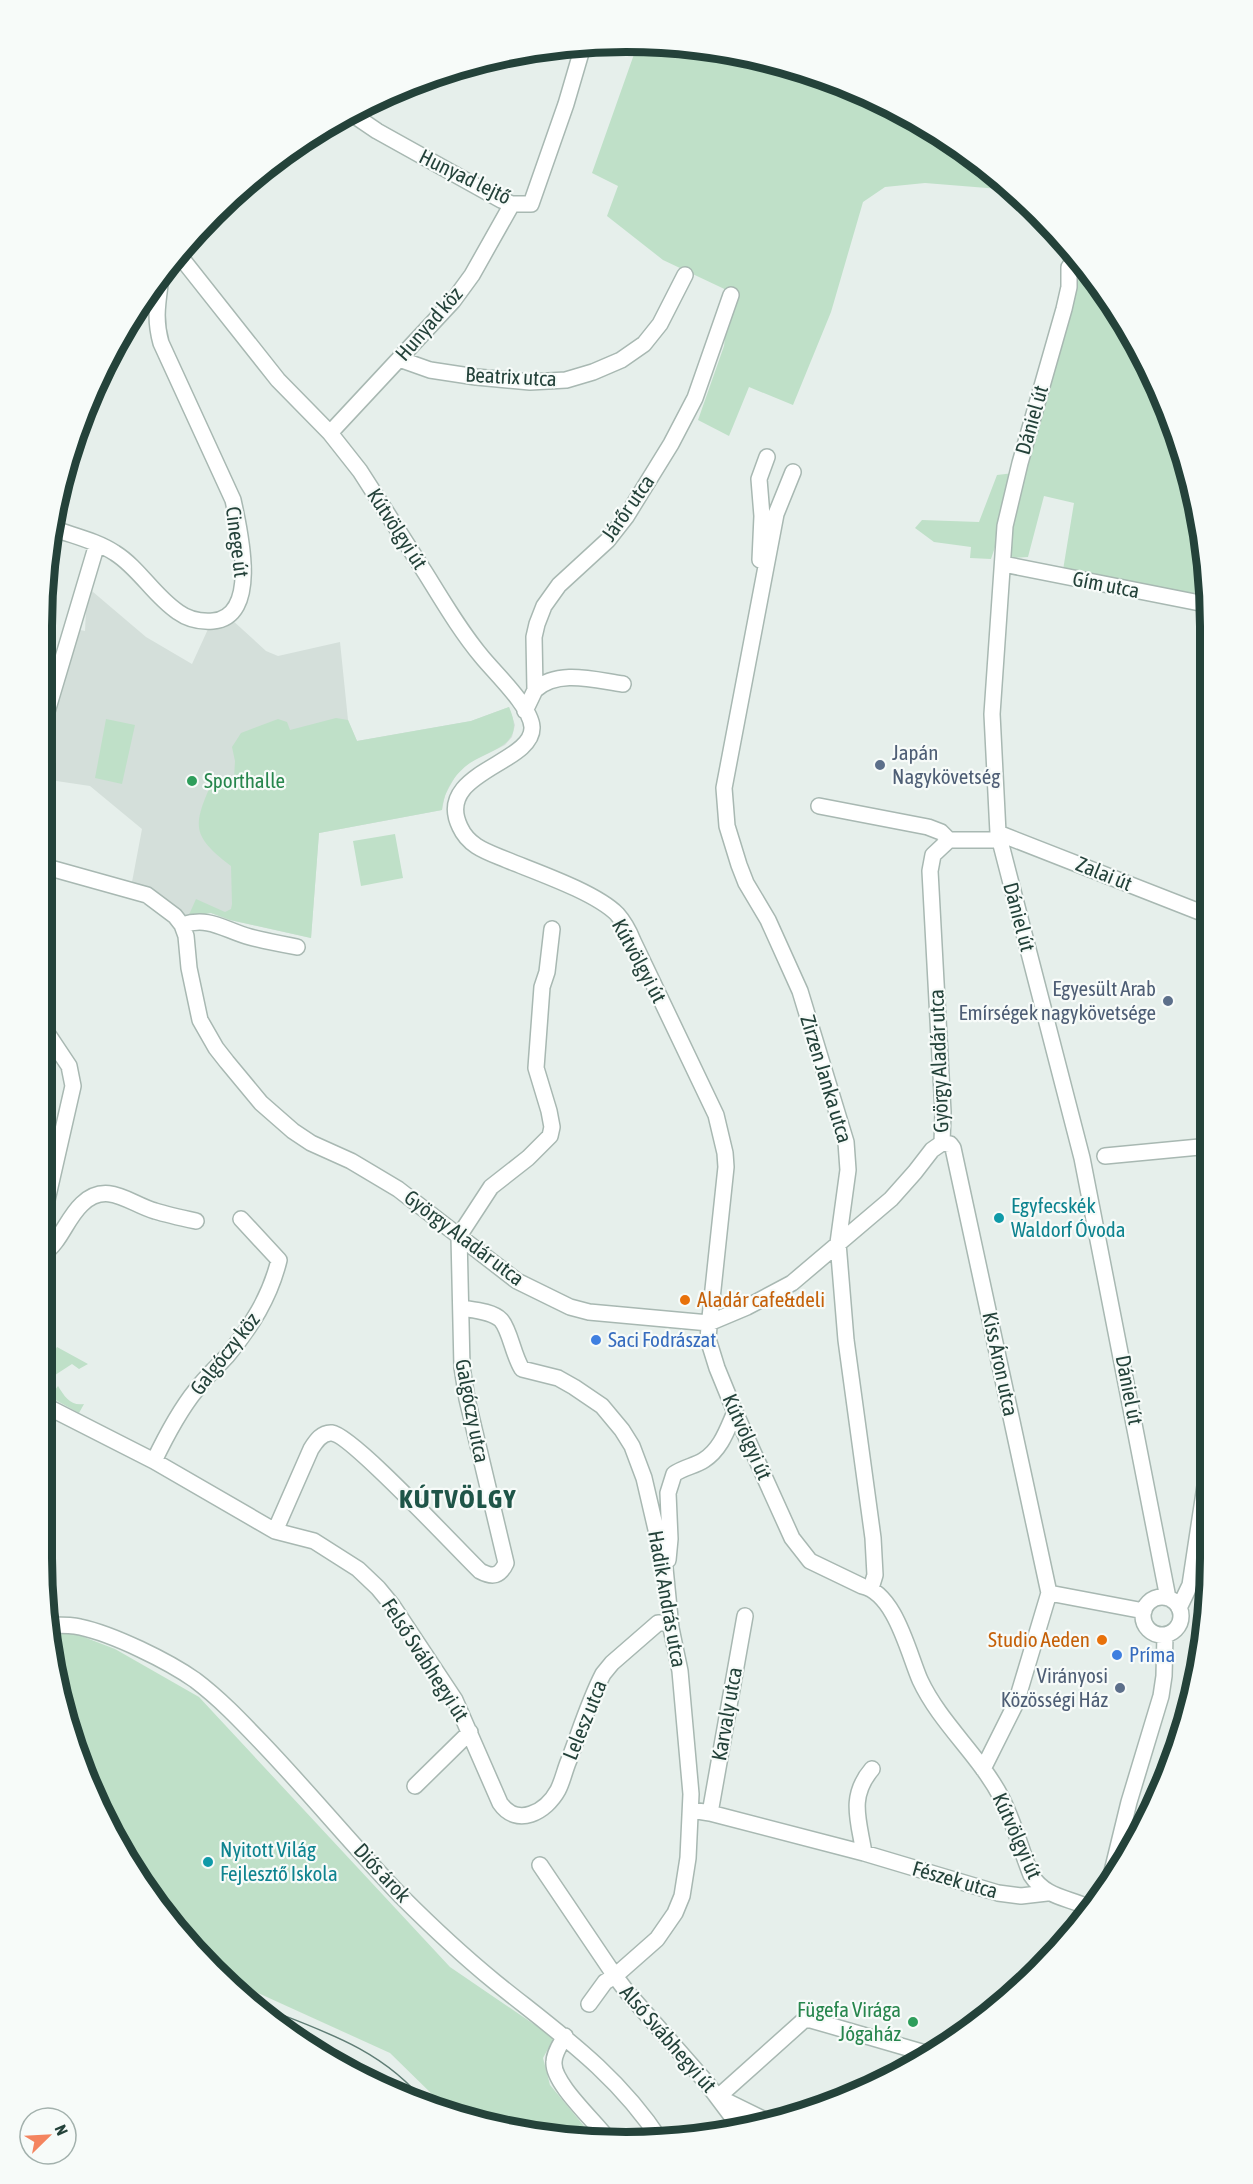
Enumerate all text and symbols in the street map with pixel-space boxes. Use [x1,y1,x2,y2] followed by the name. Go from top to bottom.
[416,144,515,209] street label: Hunyad lejtő
[390,281,467,365] street label: Hunyad köz
[465,362,557,390] street label: Beatrix utca
[1010,382,1052,457] street label: Dániel út
[596,470,659,545] street label: Járőr utca
[363,484,433,573] street label: Kútvölgyi út
[222,505,254,579] street label: Cinege út
[1071,566,1142,602] street label: Gím utca
[892,740,1000,788] place label: Japán Nagykövetség
[873,758,887,772] marker: Japán Nagykövetség
[204,768,285,792] place label: Sporthalle
[185,774,199,788] marker: Sporthalle
[1073,851,1136,895] street label: Zalai út
[999,879,1041,954] street label: Dániel út
[608,915,672,1007] street label: Kútvölgyi út
[958,976,1156,1024] place label: Egyesült Arab Emírségek nagykövetsége
[924,989,952,1133] street label: György Aladár utca
[1161,994,1175,1008] marker: Egyesült Arab Emírségek nagykövetsége
[796,1012,858,1146] street label: Zirzen Janka utca
[400,1184,529,1290] street label: György Aladár utca
[1011,1193,1126,1241] place label: Egyfecskék Waldorf Óvoda
[992,1211,1006,1225] marker: Egyfecskék Waldorf Óvoda
[697,1287,825,1311] place label: Aladár cafe&deli
[678,1293,692,1307] marker: Aladár cafe&deli
[185,1307,264,1399] street label: Galgóczy köz
[978,1310,1024,1418] street label: Kiss Áron utca
[608,1327,716,1351] place label: Saci Fodrászat
[589,1333,603,1347] marker: Saci Fodrászat
[1111,1353,1149,1427] street label: Dániel út
[451,1357,495,1465] street label: Galgóczy utca
[718,1390,777,1483] street label: Kútvölgyi út
[399,1483,517,1514] district label: KÚTVÖLGY
[644,1528,692,1669] street label: Hadik András utca
[377,1594,474,1725] street label: Felső Svábhegyi út
[988,1627,1090,1651] place label: Studio Aeden
[1095,1633,1109,1647] marker: Studio Aeden
[1129,1642,1175,1666] place label: Príma
[1110,1648,1124,1662] marker: Príma
[1001,1663,1108,1711] place label: Virányosi Közösségi Ház
[706,1665,746,1762] street label: Karvaly utca
[557,1676,611,1763] street label: Lelesz utca
[1113,1681,1127,1695] marker: Virányosi Közösségi Ház
[988,1789,1047,1882] street label: Kútvölgyi út
[220,1837,338,1885] place label: Nyitott Világ Fejlesztő Iskola
[349,1838,416,1907] street label: Diós árok
[201,1855,215,1869] marker: Nyitott Világ Fejlesztő Iskola
[910,1855,1001,1903] street label: Fészek utca
[616,1980,722,2097] street label: Alsó Svábhegyi út
[797,1997,901,2045] place label: Fügefa Virága Jógaház
[906,2015,920,2029] marker: Fügefa Virága Jógaház
[18,2106,78,2166] north arrow
[52,2122,72,2138] text: N

